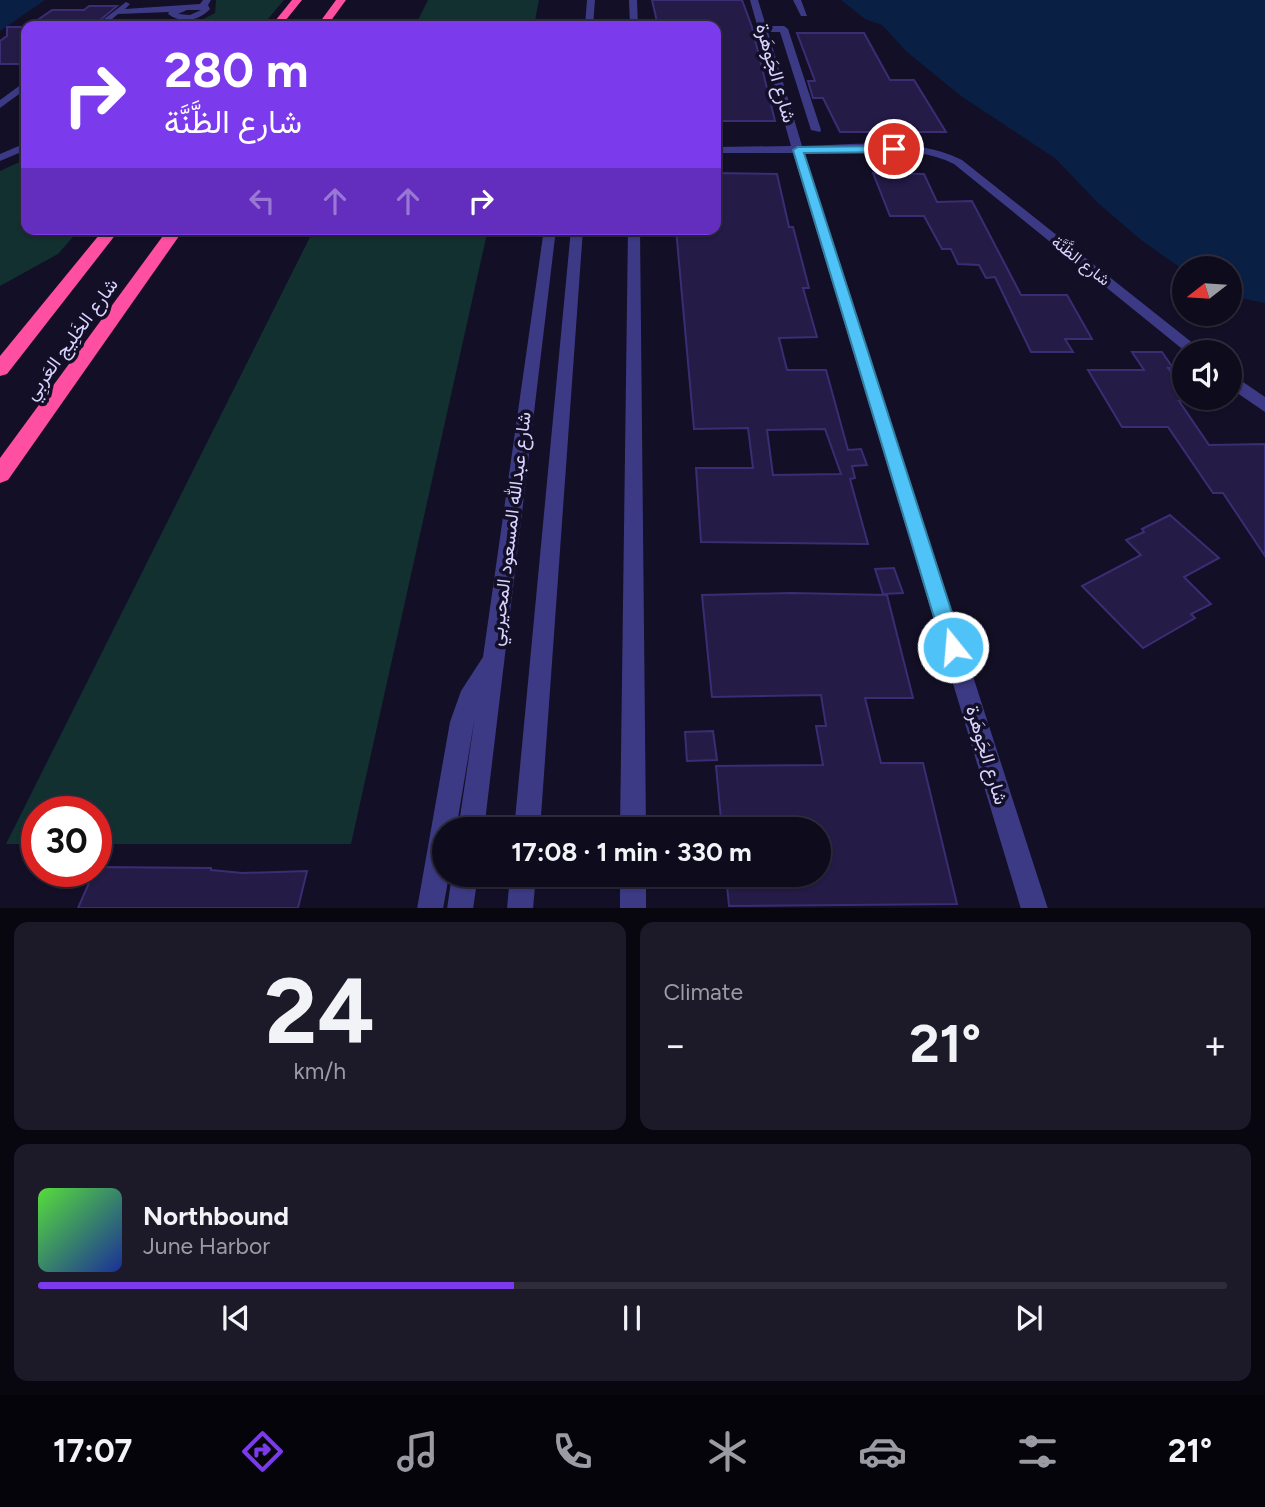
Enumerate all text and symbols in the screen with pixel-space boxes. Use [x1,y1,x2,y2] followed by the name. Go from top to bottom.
[750,21,801,126] street label: شارع الجَوهَرة
[164,40,309,99] text: 280 m
[49,49,140,140] icon: right
[164,103,302,141] text: شارع الظَّنَّة
[864,119,924,179] pin
[875,130,913,168] icon: arrive
[243,182,281,220] icon: left
[316,182,354,220] icon: ahead
[389,182,427,220] icon: ahead
[462,182,500,220] icon: right
[1047,231,1115,291] street label: شارع الظَّنَّة
[1172,256,1242,326] north arrow
[1172,256,1242,410] map controls
[19,274,126,407] street label: شارع الخَلِيج العَربِي
[1172,340,1242,410] button: sound
[484,411,540,648] street label: شارع عبدالله المسعود المحيربي
[916,610,990,684] position arrow
[960,703,1013,807] street label: شارع الجَوهَرة
[21,796,112,887] speed limit sign: 30
[511,836,752,868] text: 17:08 · 1 min · 330 m
[265,957,375,1066] text: 24
[664,978,743,1006] text: Climate
[909,1013,981,1075] text: 21°
[664,1022,687,1068] text: −
[1203,1022,1227,1068] text: +
[293,1057,346,1085] text: km/h
[143,1200,289,1232] text: Northbound
[143,1232,270,1260] text: June Harbor
[217,1299,255,1337] icon: previous
[613,1299,651,1337] icon: pause
[1010,1299,1048,1337] icon: next
[238,1427,287,1476] icon: directions
[393,1427,442,1476] icon: music
[548,1427,597,1476] icon: phone
[703,1427,752,1476] icon: climate
[858,1427,907,1476] icon: car
[1013,1427,1062,1476] icon: filters
[53,1432,132,1470] text: 17:07
[1168,1432,1212,1470] text: 21°

